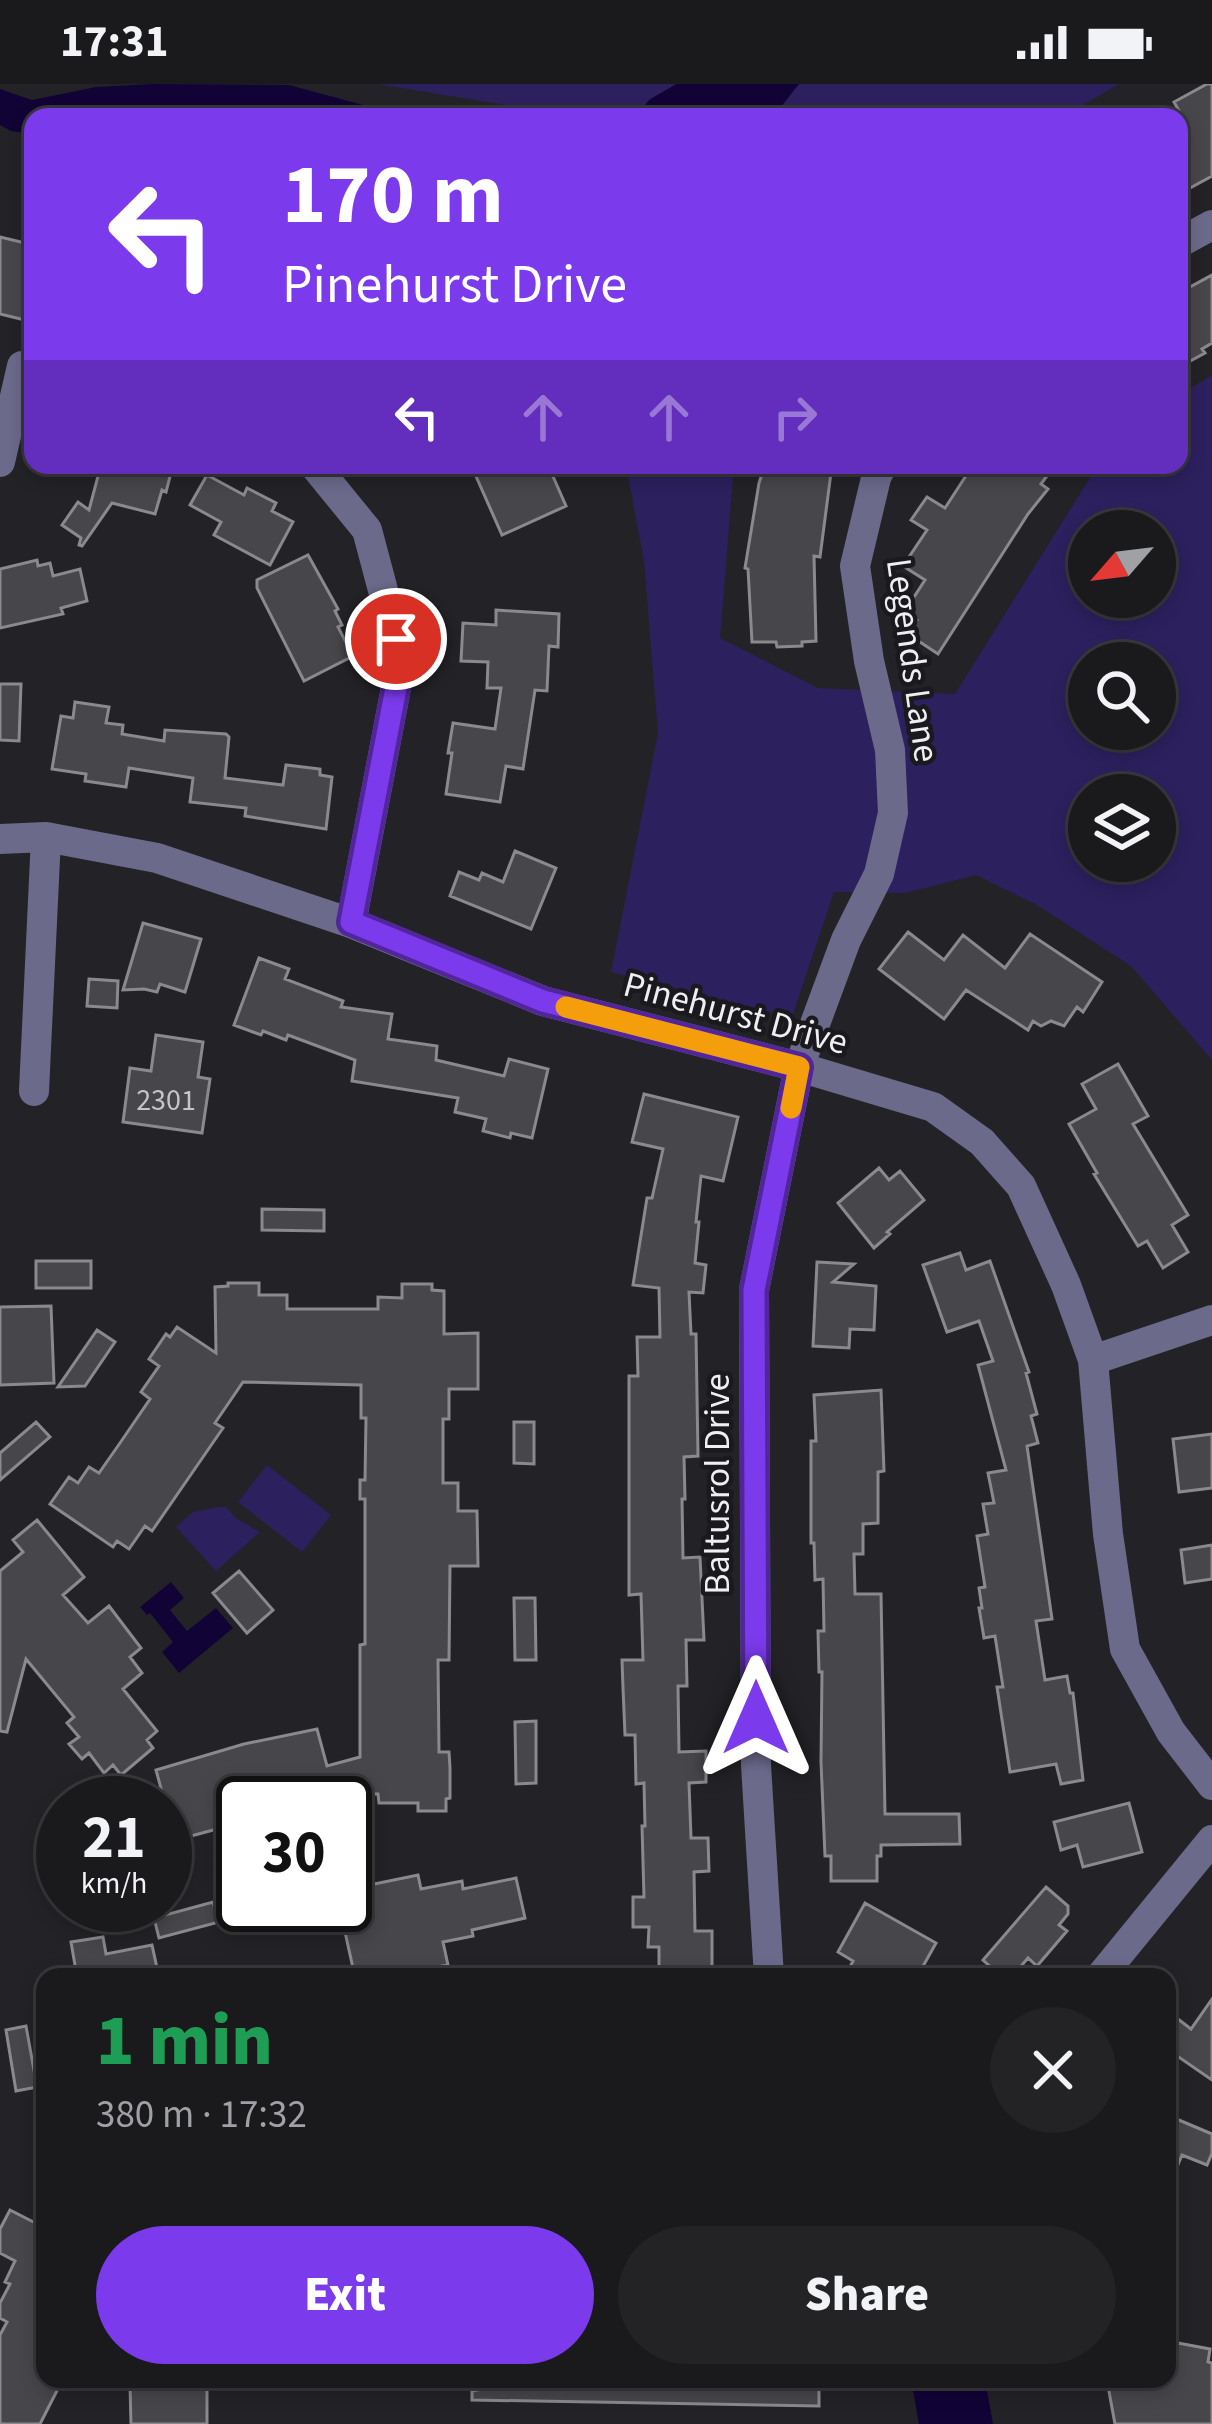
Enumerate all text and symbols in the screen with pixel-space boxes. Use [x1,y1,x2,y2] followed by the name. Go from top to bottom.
[60,10,169,74] text: 17:31
[282,136,504,256] text: 170 m
[84,156,240,312] icon: left
[282,247,627,324] text: Pinehurst Drive
[384,384,450,450] icon: left
[510,384,576,450] icon: ahead
[636,384,702,450] icon: ahead
[762,384,828,450] icon: right
[1068,510,1176,618] north arrow
[1068,510,1176,882] map controls
[873,555,952,765] street label: Legends Lane
[345,588,447,690] pin
[363,606,429,672] icon: arrive
[1068,642,1176,750] button: search
[1068,774,1176,882] button: layers
[618,959,853,1068] street label: Pinehurst Drive
[136,1079,196,1122] house number: 2301
[692,1373,743,1595] street label: Baltusrol Drive
[693,1655,819,1781] position arrow
[216,1776,372,1932] speed limit sign: 30
[82,1796,146,1881] text: 21
[81,1862,147,1905] text: km/h
[96,1990,273,2093] text: 1 min
[990,2007,1116,2133] button: close
[96,2087,307,2143] text: 380 m · 17:32
[96,2226,594,2364] button: Exit
[618,2226,1116,2364] button: Share

